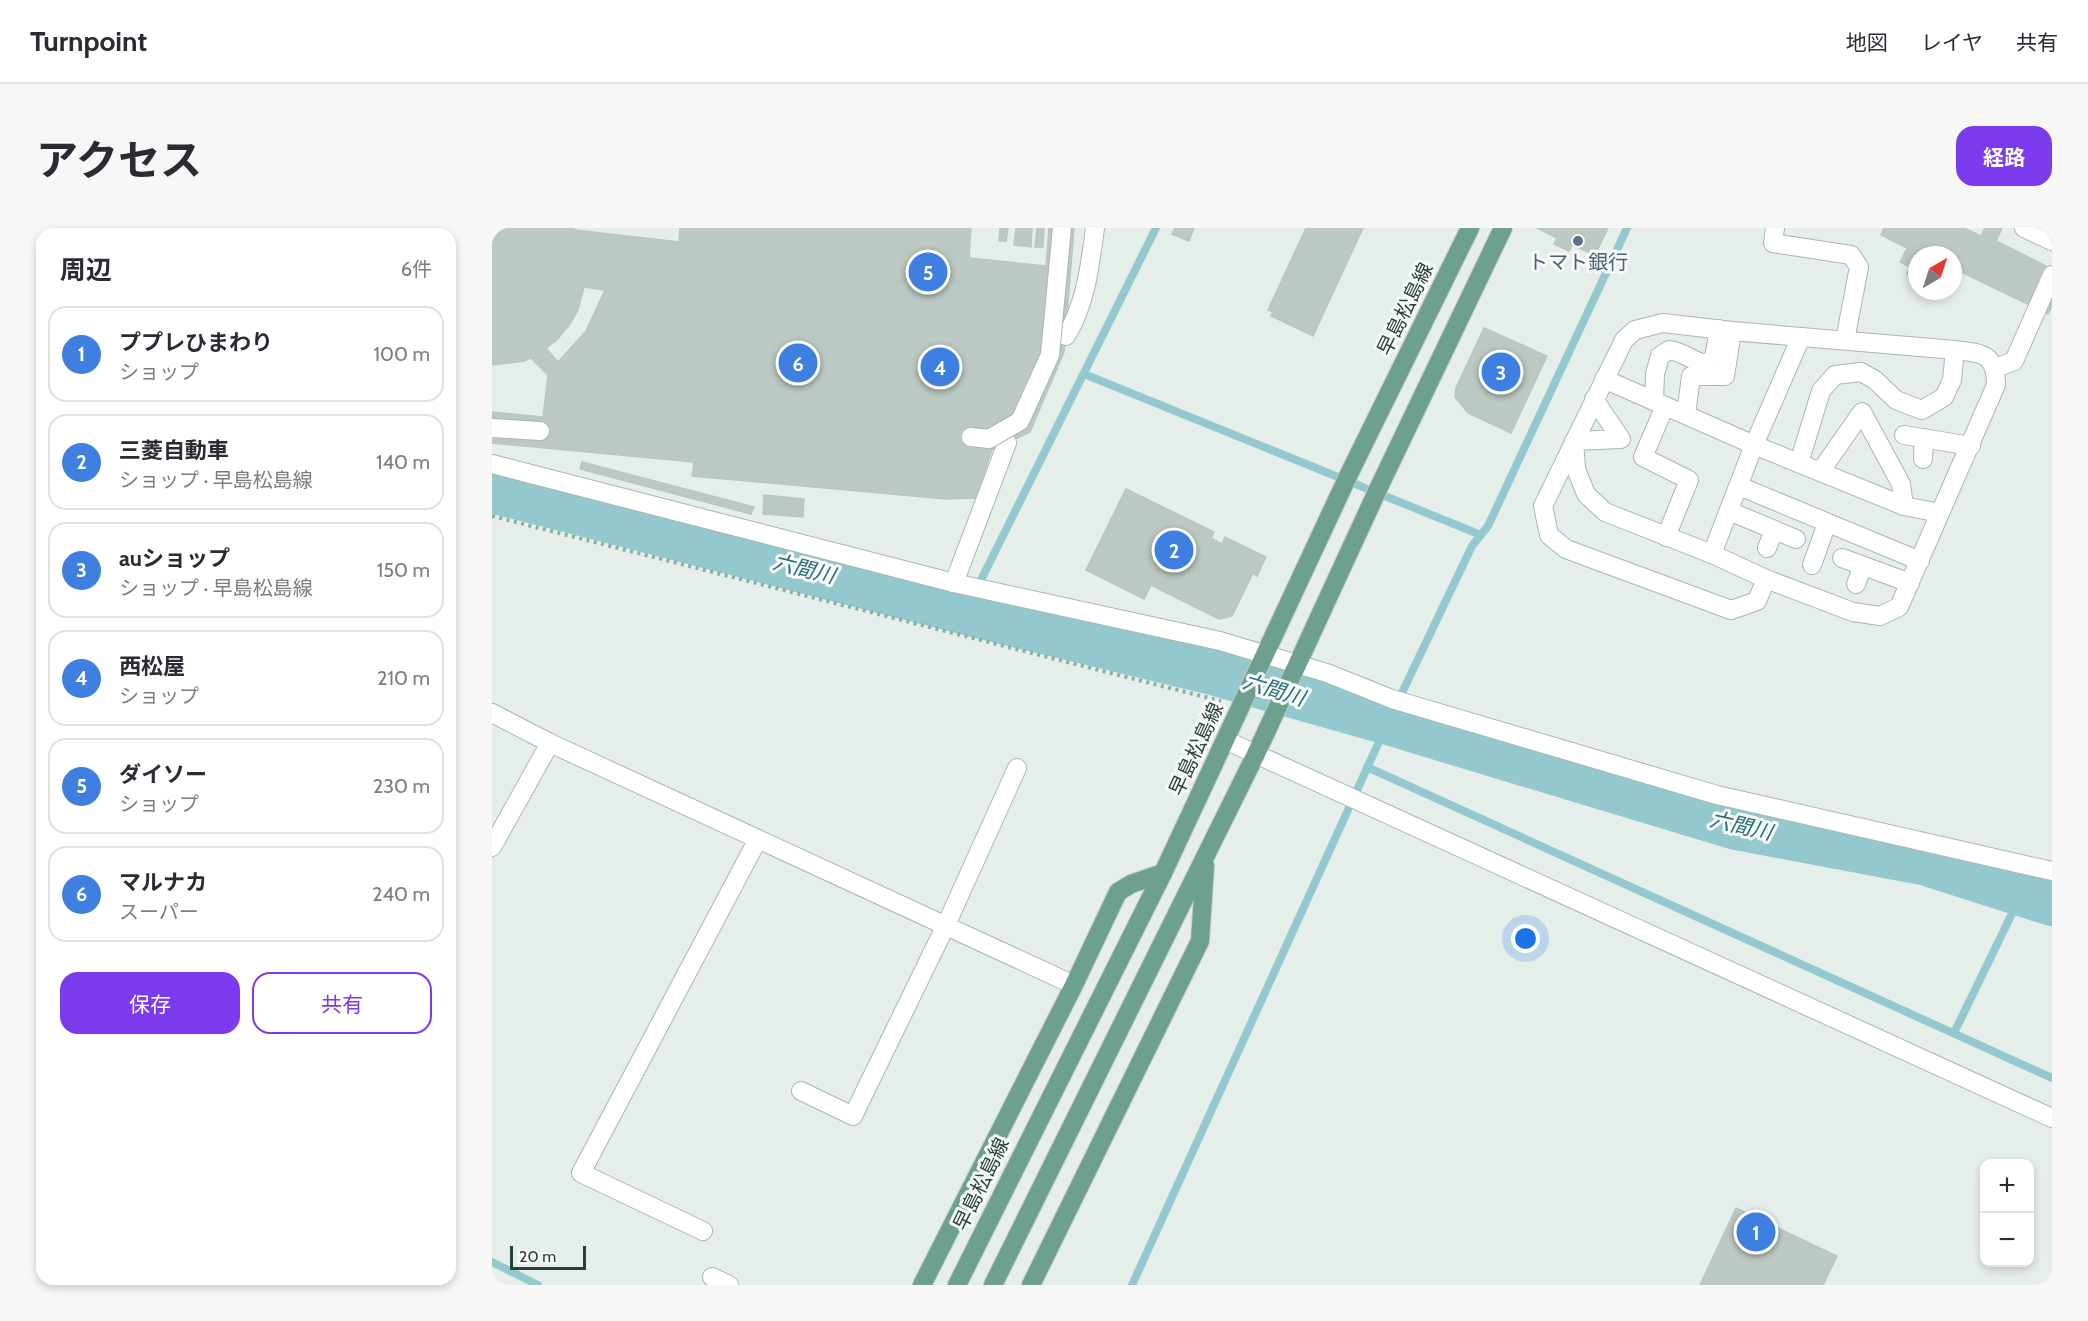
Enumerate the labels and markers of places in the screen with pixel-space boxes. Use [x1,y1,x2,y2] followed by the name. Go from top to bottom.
[1571,234,1585,248] marker: トマト銀行
[908,250,948,294] pin: 5
[1528,250,1628,274] place label: トマト銀行
[778,340,818,386] pin: 6
[920,344,960,390] pin: 4
[1482,350,1520,394] pin: 3
[1154,528,1194,572] pin: 2
[1736,1210,1776,1254] pin: 1

